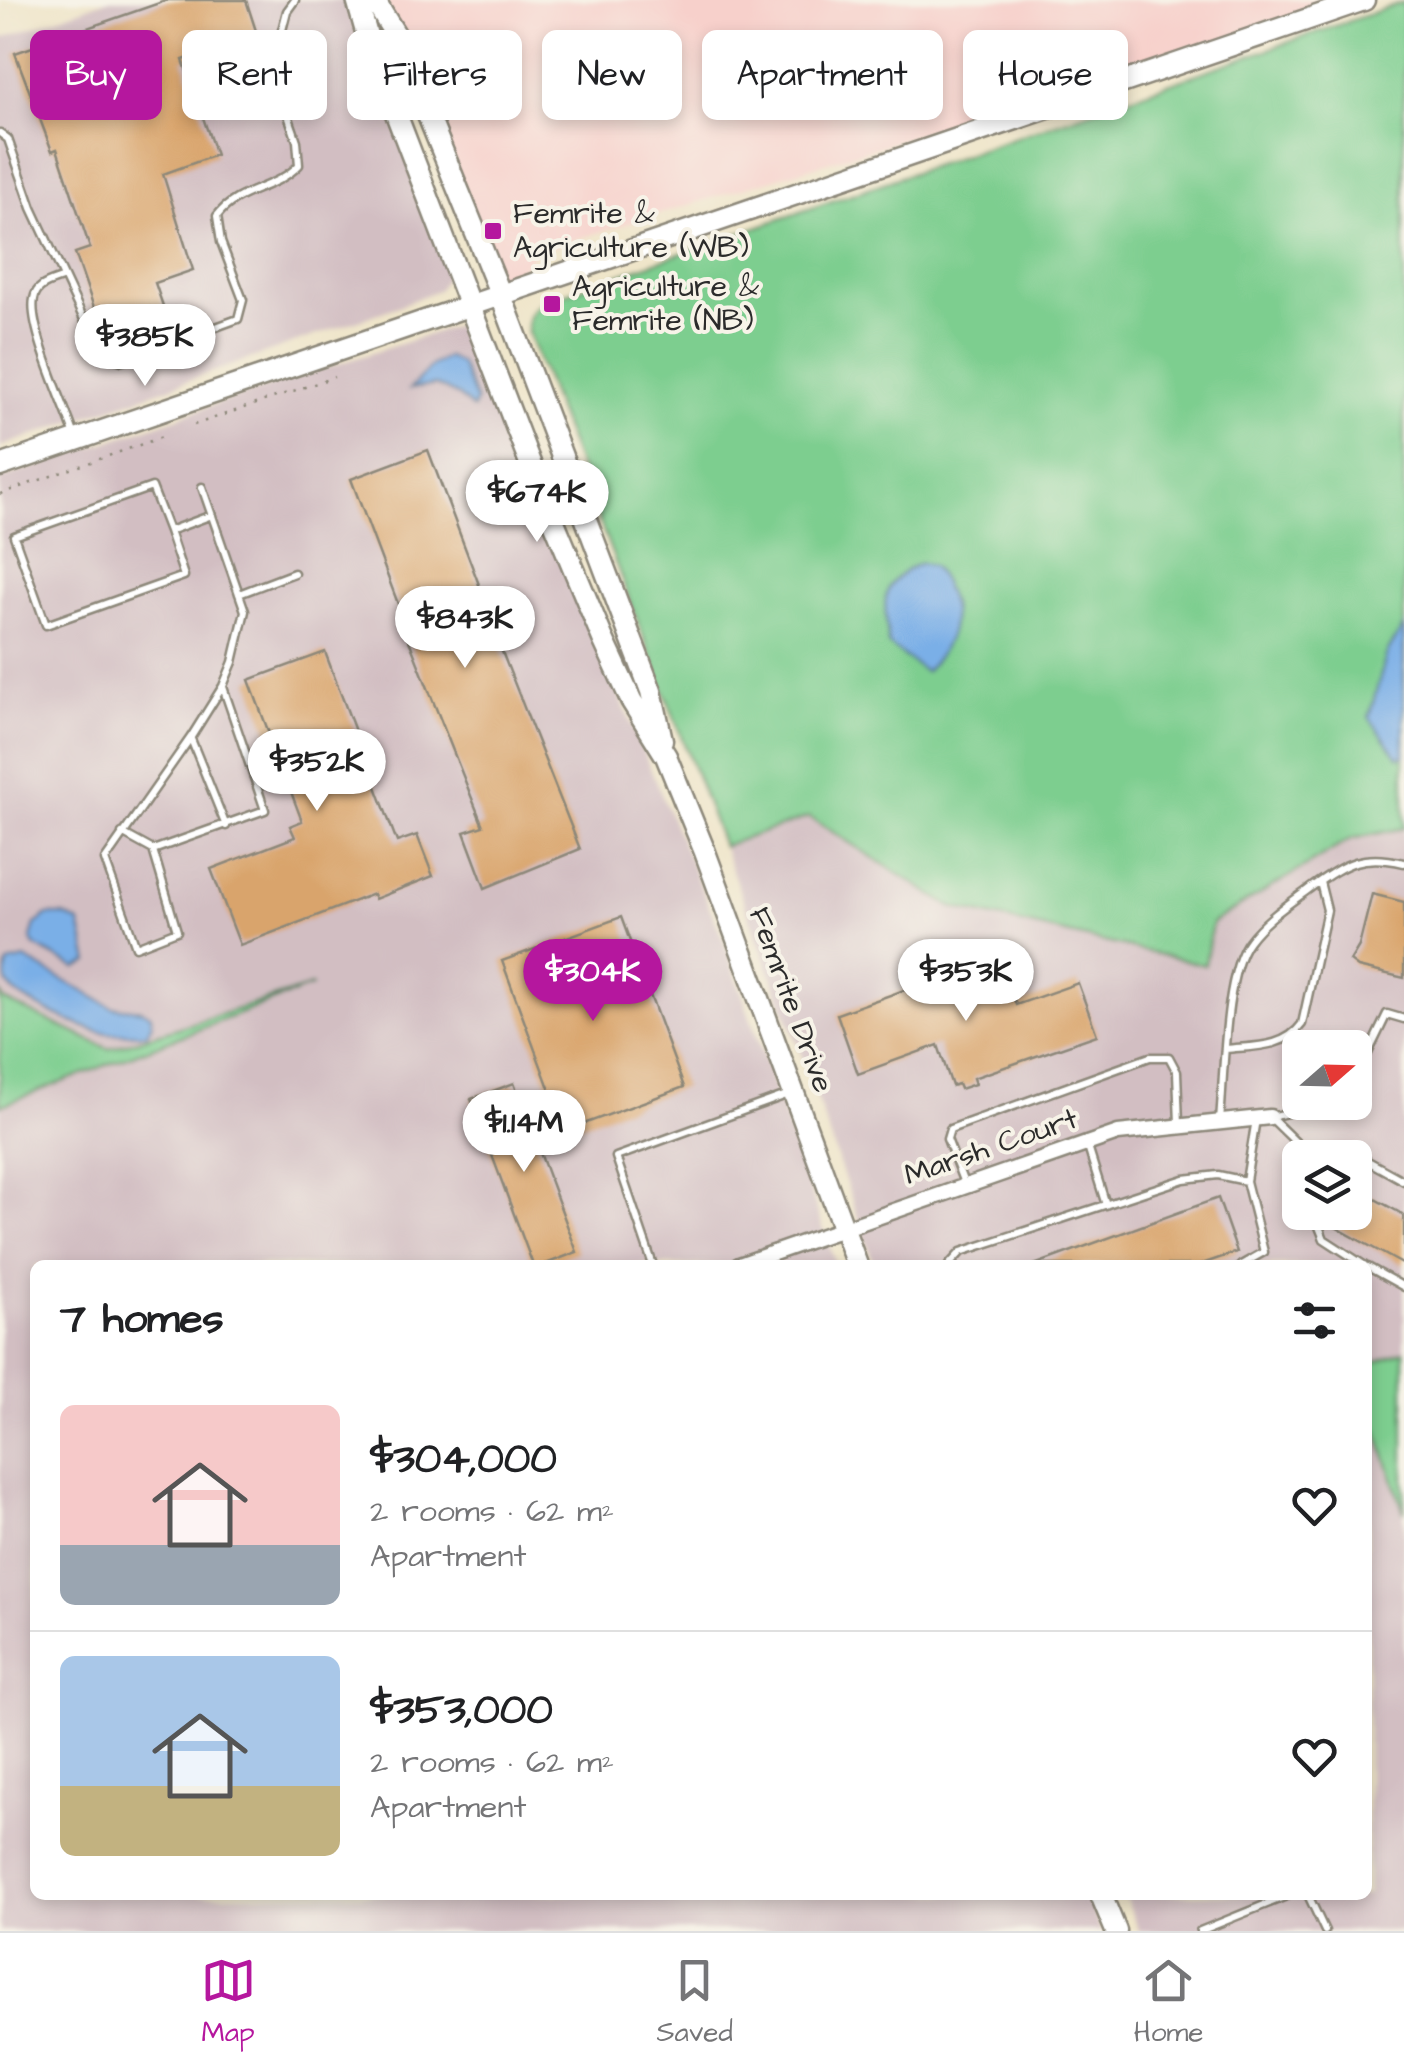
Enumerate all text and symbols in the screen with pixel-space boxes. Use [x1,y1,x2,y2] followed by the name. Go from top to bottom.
[30,30,162,120] chip: Buy
[182,30,327,120] chip: Rent
[347,30,522,120] chip: Filters
[542,30,682,120] chip: New
[702,30,943,120] chip: Apartment
[963,30,1128,120] chip: House
[513,193,749,270] place label: Femrite & Agriculture (WB)
[482,220,504,242] marker: Femrite & Agriculture (WB)
[572,266,760,342] place label: Agriculture & Femrite (NB)
[541,293,563,315] marker: Agriculture & Femrite (NB)
[75,304,215,389] pin: $385K
[97,314,193,359] text: $385K
[467,460,607,545] pin: $674K
[488,470,586,515] text: $674K
[395,586,535,671] pin: $843K
[417,596,513,641] text: $843K
[247,729,387,814] pin: $352K
[270,739,364,784] text: $352K
[738,902,844,1098] street label: Femrite Drive
[523,939,663,1024] pin: $304K
[896,939,1036,1024] pin: $353K
[545,949,641,994] text: $304K
[920,949,1012,994] text: $353K
[1282,1030,1372,1120] north arrow
[1282,1030,1372,1230] map controls
[443,1090,605,1175] pin: $1.14M
[899,1098,1083,1196] street label: Marsh Court
[485,1100,563,1145] text: $1.14M
[1282,1140,1372,1230] button: layers
[60,1291,224,1349] text: 7 homes
[1287,1293,1342,1348] icon: filters
[370,1431,557,1489] text: $304,000
[140,1445,260,1565] icon: home
[1287,1478,1342,1533] icon: heart
[370,1489,614,1534] text: 2 rooms · 62 m²
[370,1534,526,1579] text: Apartment
[370,1682,553,1740] text: $353,000
[140,1696,260,1816] icon: home
[1287,1729,1342,1784] icon: heart
[370,1740,614,1785] text: 2 rooms · 62 m²
[370,1785,526,1830] text: Apartment
[201,1953,256,2052] tab: Map
[657,1953,733,2052] tab: Saved
[1134,1953,1203,2052] tab: Home

